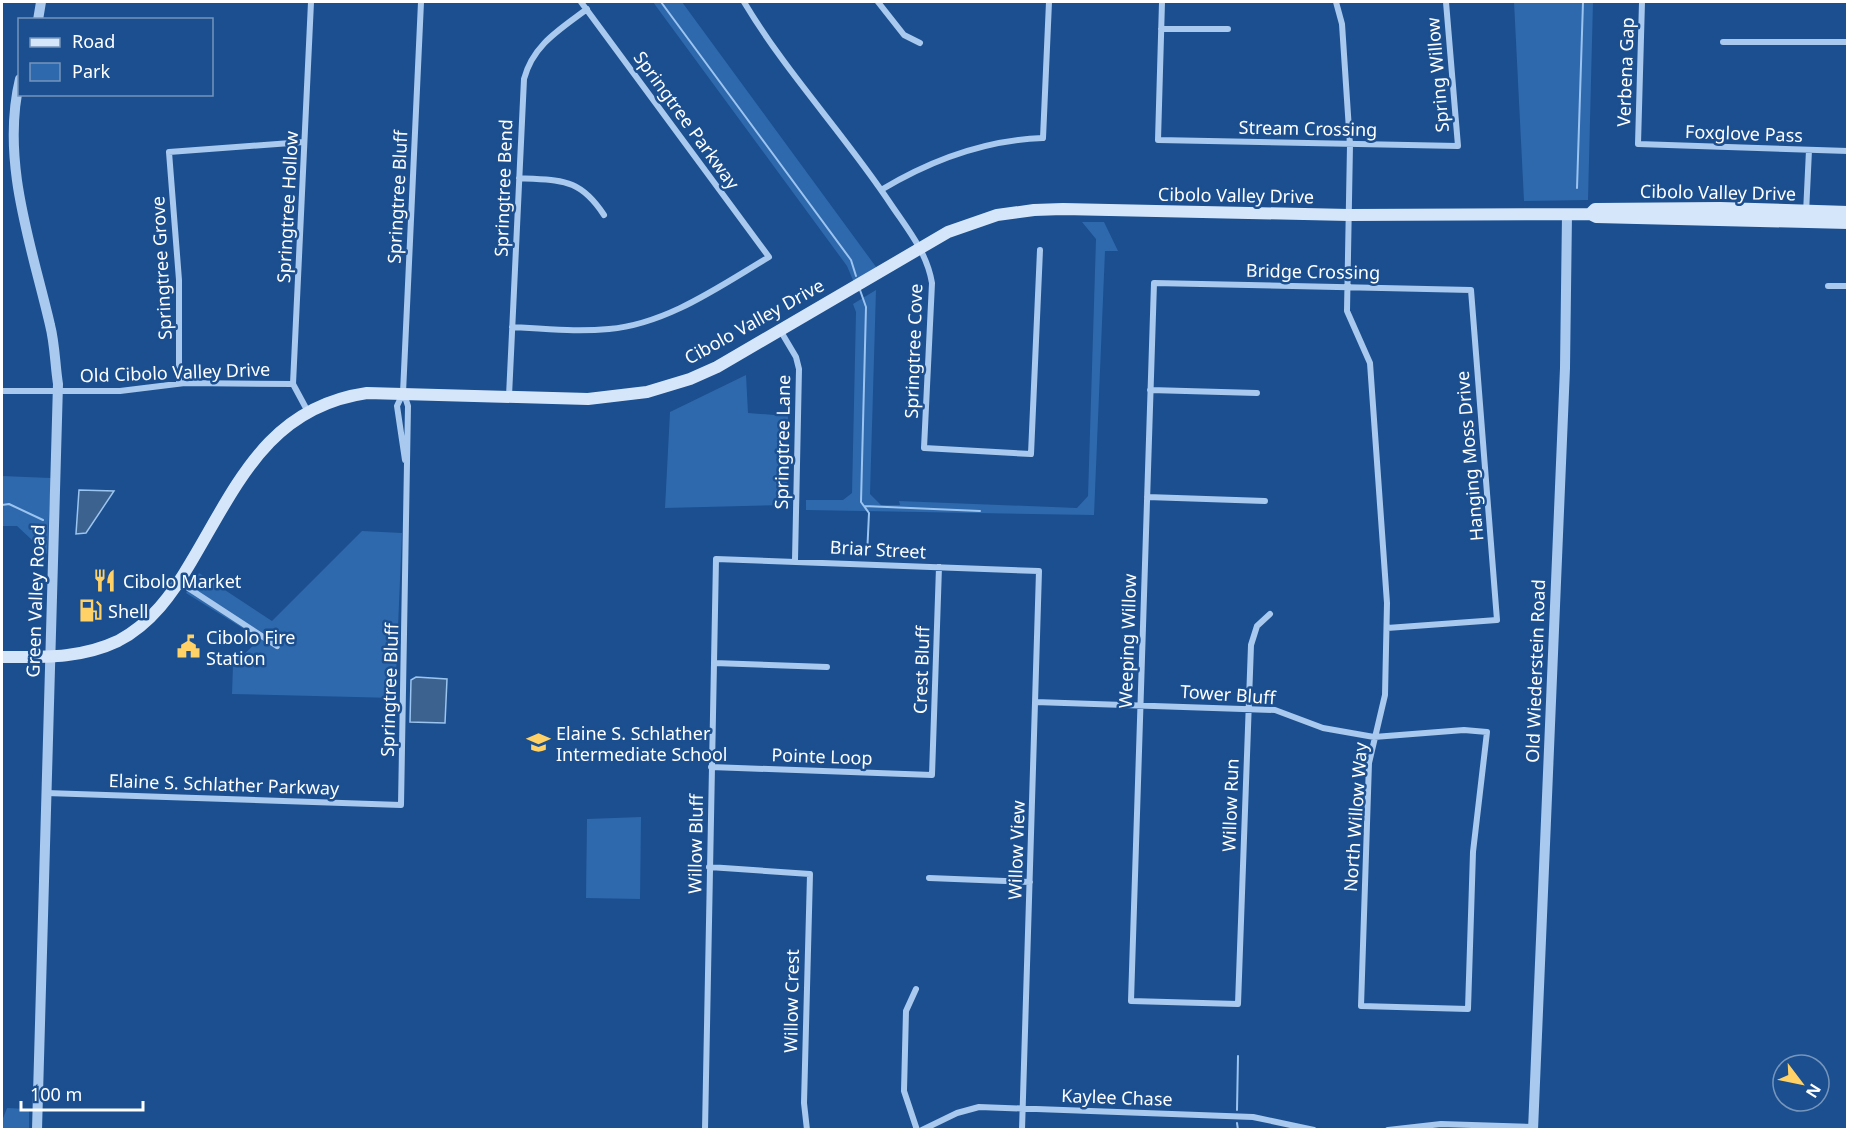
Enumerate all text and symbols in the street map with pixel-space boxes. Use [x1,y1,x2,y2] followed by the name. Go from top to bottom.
[1420,17,1454,133] street label: Spring Willow
[1611,17,1639,127] street label: Verbena Gap
[18,18,213,96] legend
[72,29,115,53] text: Road
[629,46,746,195] street label: Springtree Parkway
[72,59,110,83] text: Park
[1238,115,1378,141] street label: Stream Crossing
[489,119,517,257] street label: Springtree Bend
[1685,119,1803,147] street label: Foxglove Pass
[382,128,413,264] street label: Springtree Bluff
[271,130,303,284] street label: Springtree Hollow
[1640,179,1796,205] street label: Cibolo Valley Drive
[1158,182,1314,208] street label: Cibolo Valley Drive
[145,196,177,340] street label: Springtree Grove
[1246,258,1380,284] street label: Bridge Crossing
[680,273,828,369] street label: Cibolo Valley Drive
[899,283,927,419] street label: Springtree Cove
[79,357,271,387] street label: Old Cibolo Valley Drive
[1450,370,1488,542] street label: Hanging Moss Drive
[769,375,795,509] street label: Springtree Lane
[20,524,50,678] street label: Green Valley Road
[829,534,927,564] street label: Briar Street
[92,568,118,594] restaurant icon: Cibolo Market
[123,569,242,593] place label: Cibolo Market
[1113,573,1141,709] street label: Weeping Willow
[1520,579,1550,763] street label: Old Wiederstein Road
[77,598,103,624] fuel station icon: Shell
[108,599,148,623] place label: Shell
[375,621,403,757] street label: Springtree Bluff
[907,624,935,715] street label: Crest Bluff
[206,625,295,670] place label: Cibolo Fire Station
[175,634,201,660] public building icon: Cibolo Fire Station
[1180,679,1278,709] street label: Tower Bluff
[556,721,728,766] place label: Elaine S. Schlather Intermediate School
[525,730,551,756] school or university icon: Elaine S. Schlather Intermediate School
[1338,741,1372,893] street label: North Willow Way
[771,742,873,770] street label: Pointe Loop
[1216,758,1244,852] street label: Willow Run
[108,768,340,800] street label: Elaine S. Schlather Parkway
[682,792,708,894] street label: Willow Bluff
[1002,800,1030,900] street label: Willow View
[778,948,804,1053] street label: Willow Crest
[1771,1053,1831,1113] north arrow
[21,1074,142,1112] scale bar
[1801,1080,1826,1102] text: N
[30,1082,82,1106] text: 100 m
[1061,1083,1173,1111] street label: Kaylee Chase

